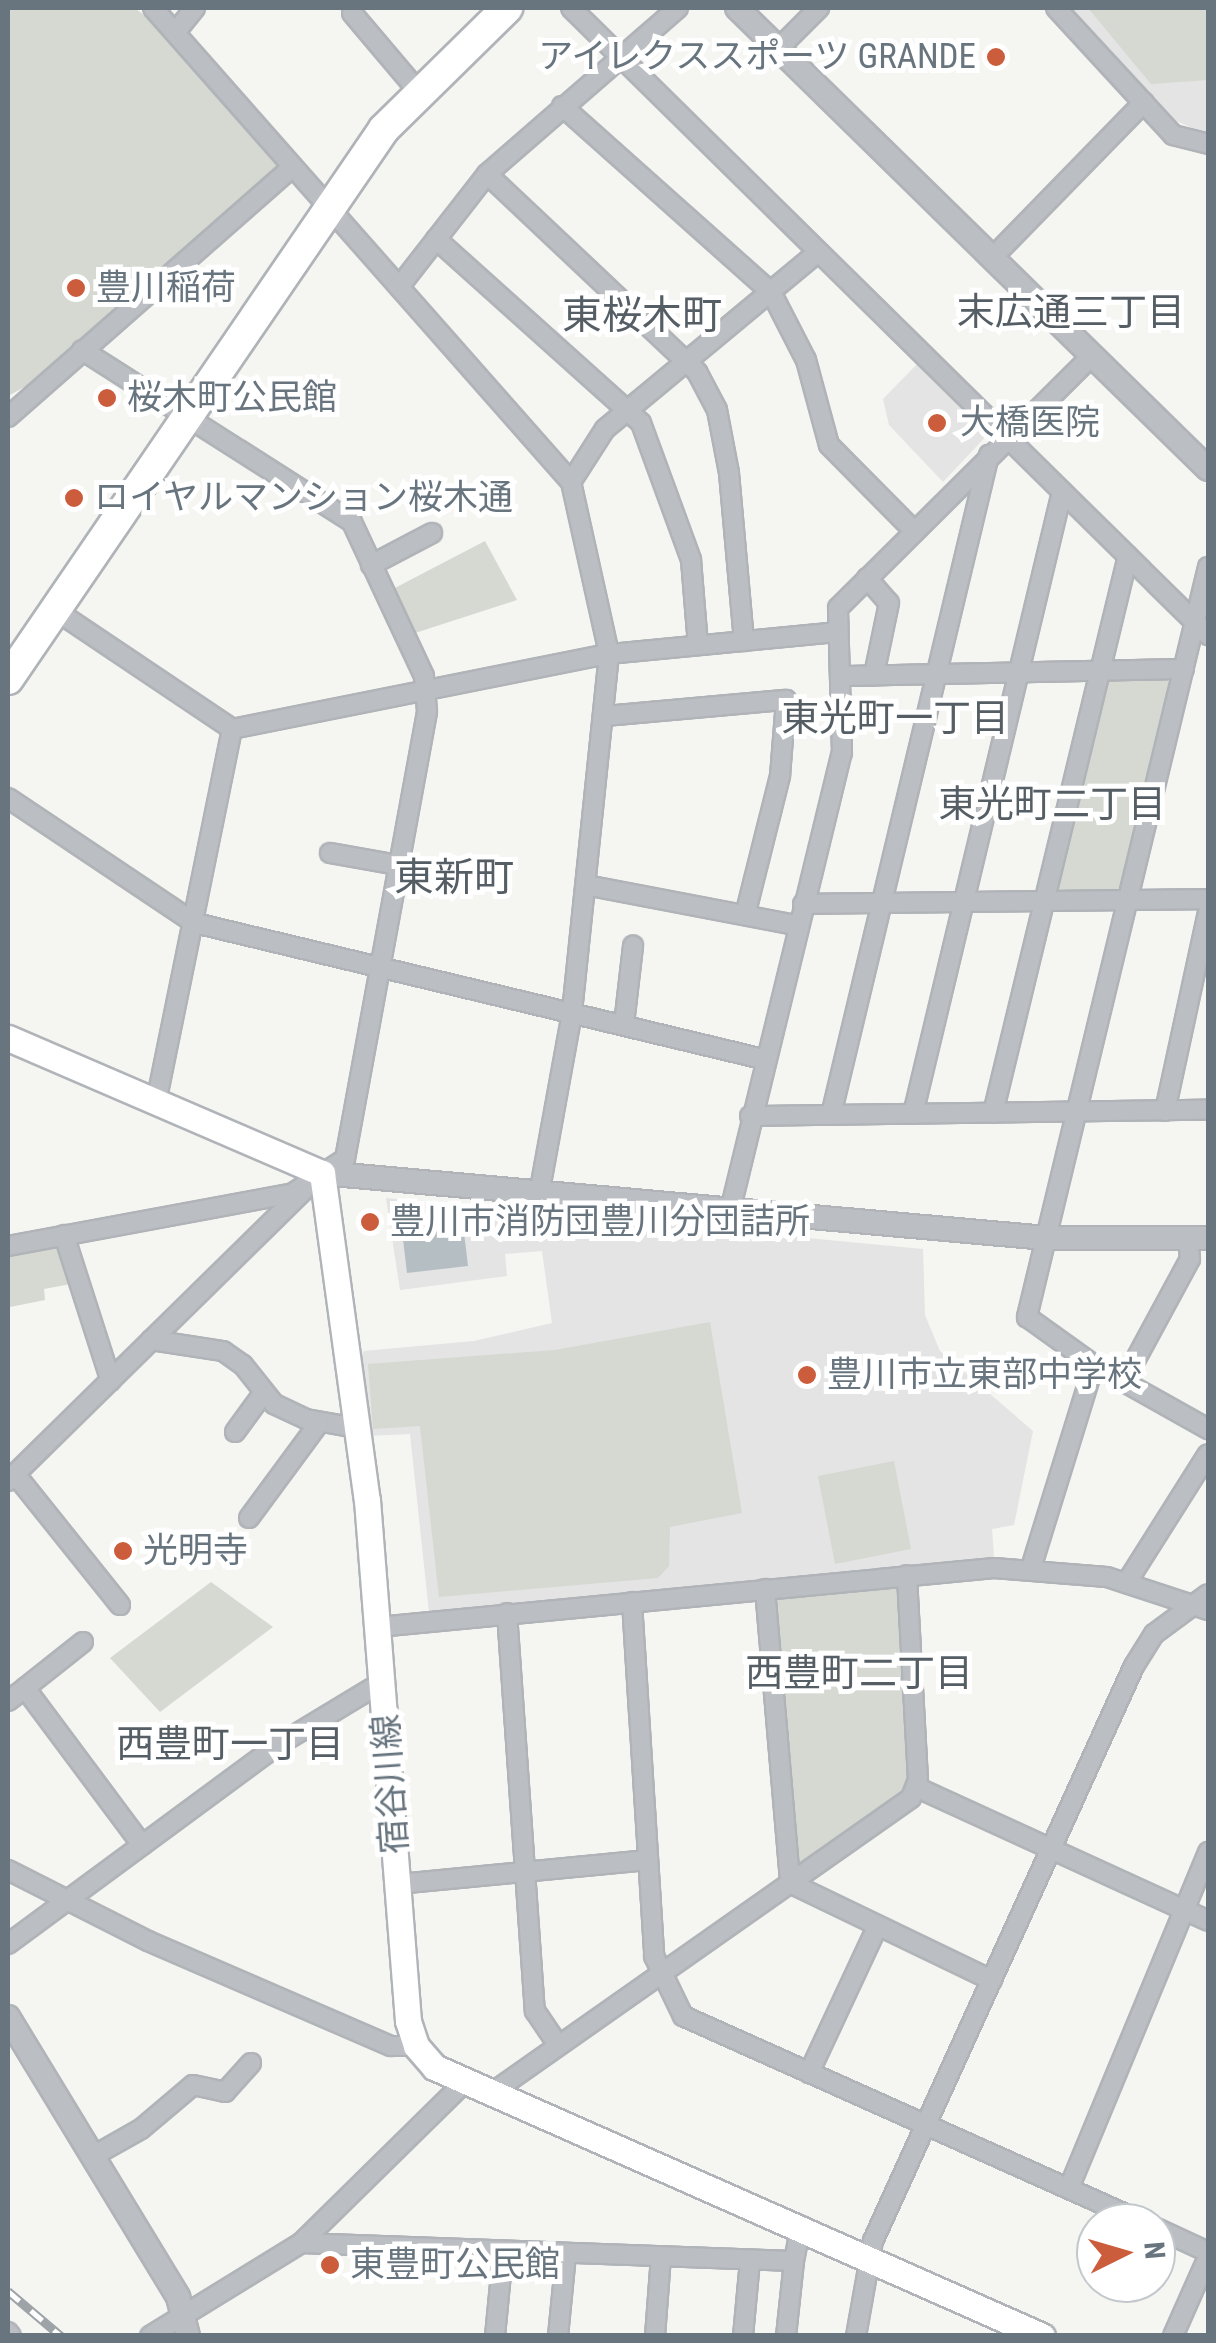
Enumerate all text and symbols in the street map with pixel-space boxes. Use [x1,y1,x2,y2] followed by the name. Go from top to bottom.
[534,36,976,78] place label: アイレクススポーツ GRANDE
[985,46,1007,68] marker: アイレクススポーツ GRANDE
[96,267,236,309] place label: 豊川稲荷
[65,277,87,299] marker: 豊川稲荷
[957,290,1185,336] district label: 末広通三丁目
[562,292,722,340] district label: 東桜木町
[127,377,337,419] place label: 桜木町公民館
[96,387,118,409] marker: 桜木町公民館
[960,402,1100,444] place label: 大橋医院
[924,410,950,436] marker: 大橋医院
[94,477,514,519] place label: ロイヤルマンション桜木通
[63,487,85,509] marker: ロイヤルマンション桜木通
[781,696,1009,742] district label: 東光町一丁目
[938,782,1166,828] district label: 東光町二丁目
[394,854,514,902] district label: 東新町
[390,1201,810,1243] place label: 豊川市消防団豊川分団詰所
[359,1211,381,1233] marker: 豊川市消防団豊川分団詰所
[827,1354,1142,1396] place label: 豊川市立東部中学校
[796,1364,818,1386] marker: 豊川市立東部中学校
[143,1530,248,1572] place label: 光明寺
[112,1540,134,1562] marker: 光明寺
[745,1651,973,1697] district label: 西豊町二丁目
[365,1713,417,1855] street label: 宿谷川線
[116,1722,344,1768] district label: 西豊町一丁目
[1076,2203,1176,2303] north arrow
[1137,2241,1172,2260] text: N
[350,2244,560,2286] place label: 東豊町公民館
[319,2254,341,2276] marker: 東豊町公民館

